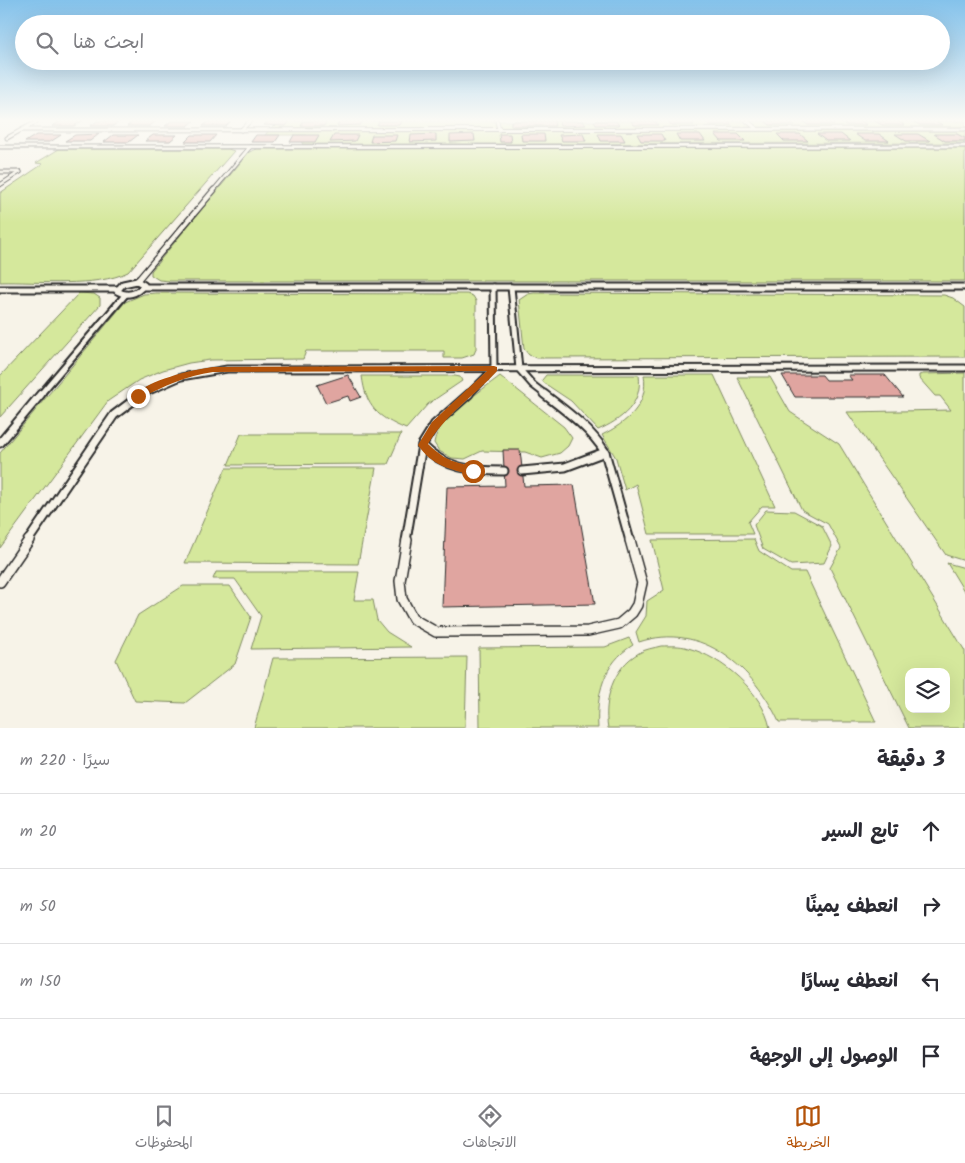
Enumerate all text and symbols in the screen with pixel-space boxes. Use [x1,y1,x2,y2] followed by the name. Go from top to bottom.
[15,15,950,70] search box
[73,28,144,58] text: ابحث هنا
[33,29,61,57] icon: search
[127,385,150,408] route end
[462,460,485,483] route start
[905,668,950,713] map controls
[905,668,950,713] button: layers
[877,744,945,777] text: 3 دقيقة
[20,748,110,773] text: سيرًا · 220 m
[823,817,898,847] text: تابع السير
[917,817,945,845] icon: ahead
[20,819,56,844] text: 20 m
[806,892,898,922] text: انعطف يمينًا
[917,892,945,920] icon: right
[20,894,56,919] text: 50 m
[801,967,898,997] text: انعطف يسارًا
[917,967,945,995] icon: left
[20,969,61,994] text: 150 m
[750,1042,898,1072] text: الوصول إلى الوجهة
[917,1042,945,1070] icon: arrive
[135,1102,193,1155] tab: المحفوظات
[462,1102,517,1155] tab: الاتجاهات
[786,1102,830,1155] tab: الخريطة

